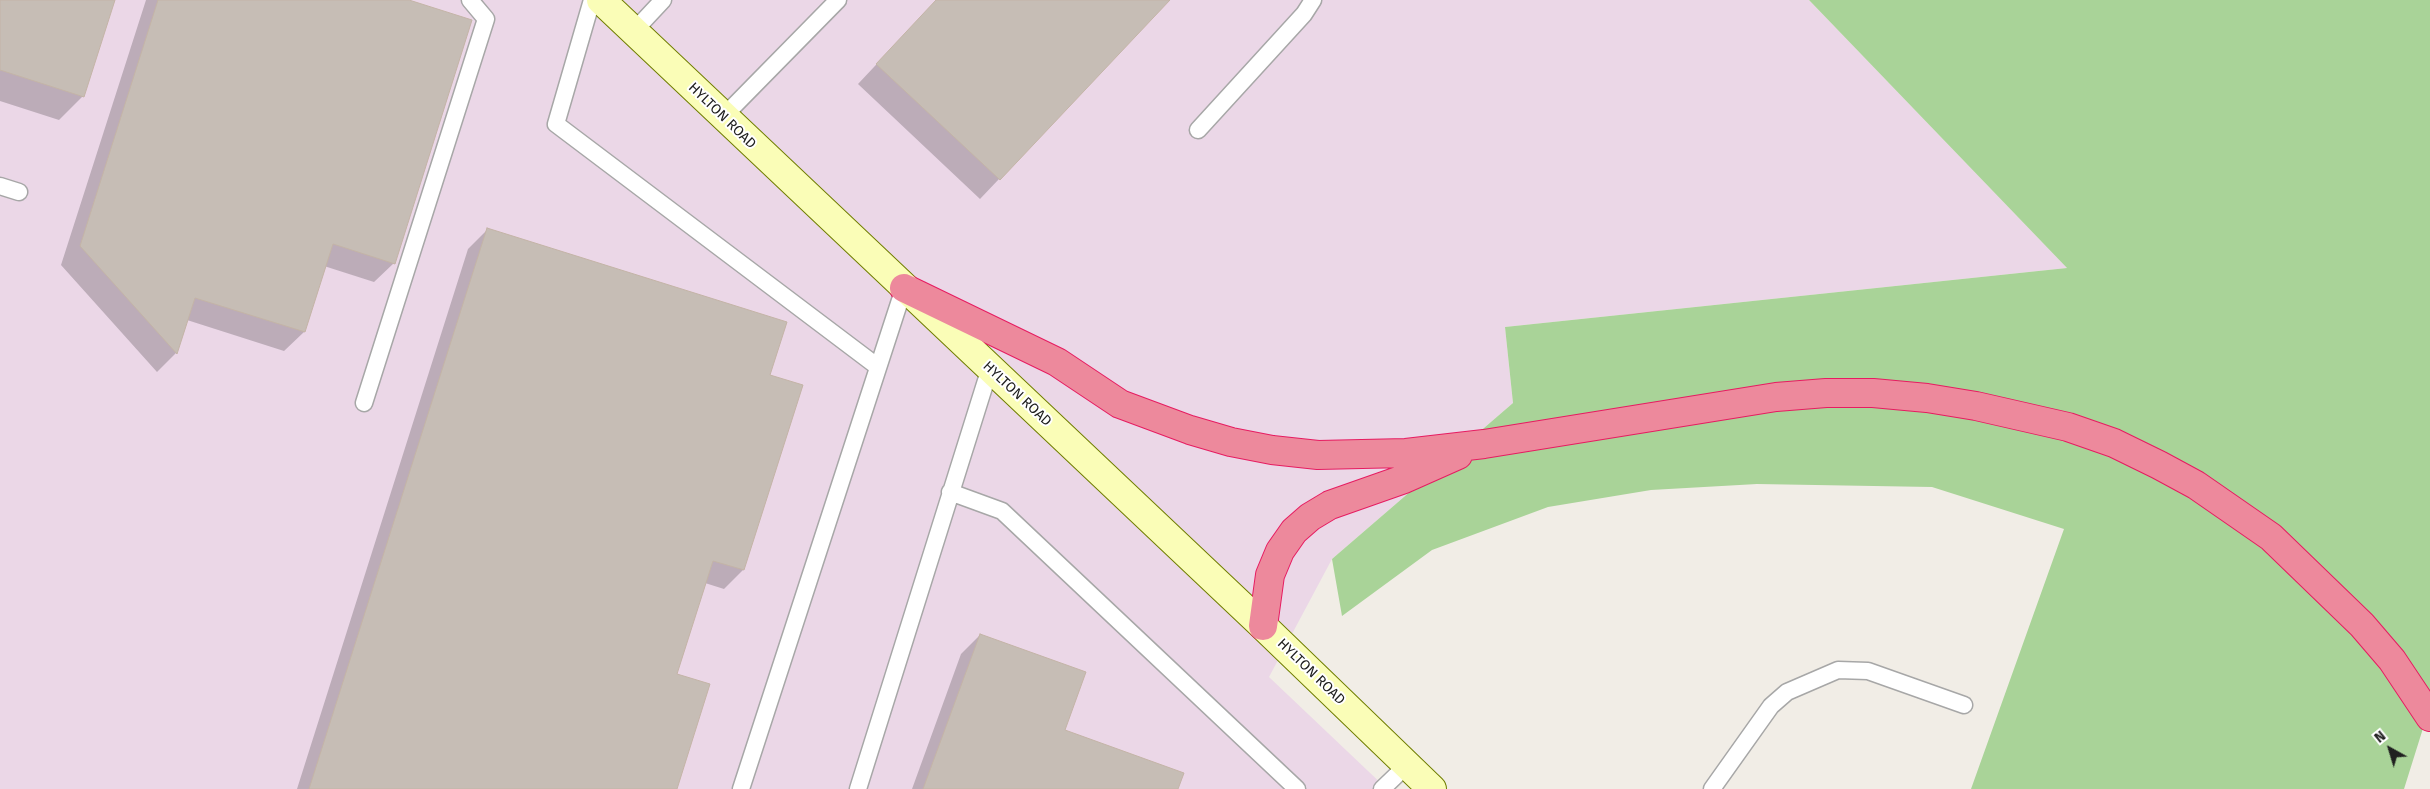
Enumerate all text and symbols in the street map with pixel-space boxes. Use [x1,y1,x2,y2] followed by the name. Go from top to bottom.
[685,80,759,152] street label: HYLTON ROAD
[979,358,1055,430] street label: HYLTON ROAD
[1274,636,1348,708] street label: HYLTON ROAD
[2365,724,2415,774] north arrow
[2371,727,2389,746] text: N

